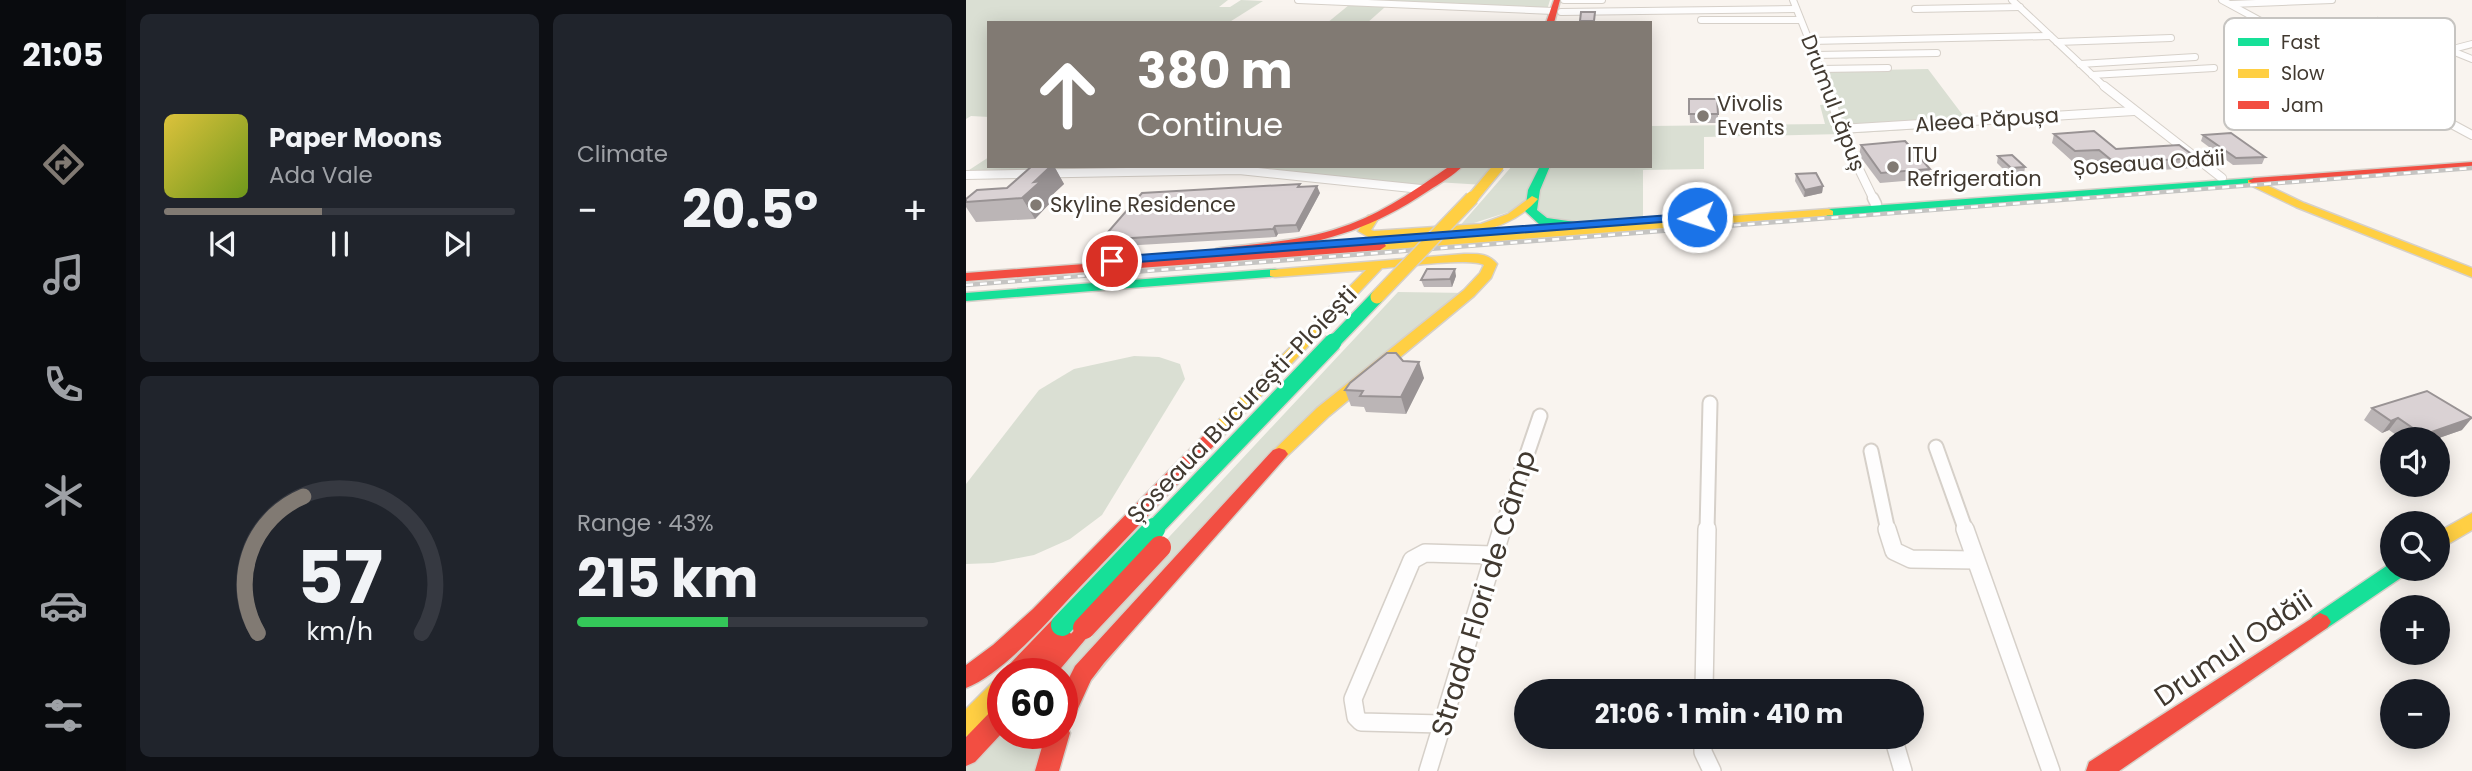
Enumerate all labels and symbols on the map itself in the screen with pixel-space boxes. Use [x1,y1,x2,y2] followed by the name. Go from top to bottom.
[2224,18,2455,130] legend
[2281,29,2320,56] text: Fast
[1794,30,1873,175] street label: Drumul Lăpuș
[2281,60,2325,87] text: Slow
[1717,89,1785,142] place label: Vivolis Events
[2281,92,2323,119] text: Jam
[1914,100,2060,139] street label: Aleea Păpușa
[1695,108,1711,124] marker: Vivolis Events
[1907,140,2042,193] place label: ITU Refrigeration
[2072,143,2226,182] street label: Șoseaua Odăii
[1885,159,1901,175] marker: ITU Refrigeration
[1660,180,1734,254] position arrow
[1050,190,1236,219] place label: Skyline Residence
[1028,197,1044,213] marker: Skyline Residence
[1082,231,1142,291] pin
[1119,279,1364,531] street label: Șoseaua București-Ploiești
[1421,445,1546,741] street label: Strada Flori de Câmp
[2147,581,2320,716] street label: Drumul Odăii
[987,658,1078,749] speed limit sign: 60

